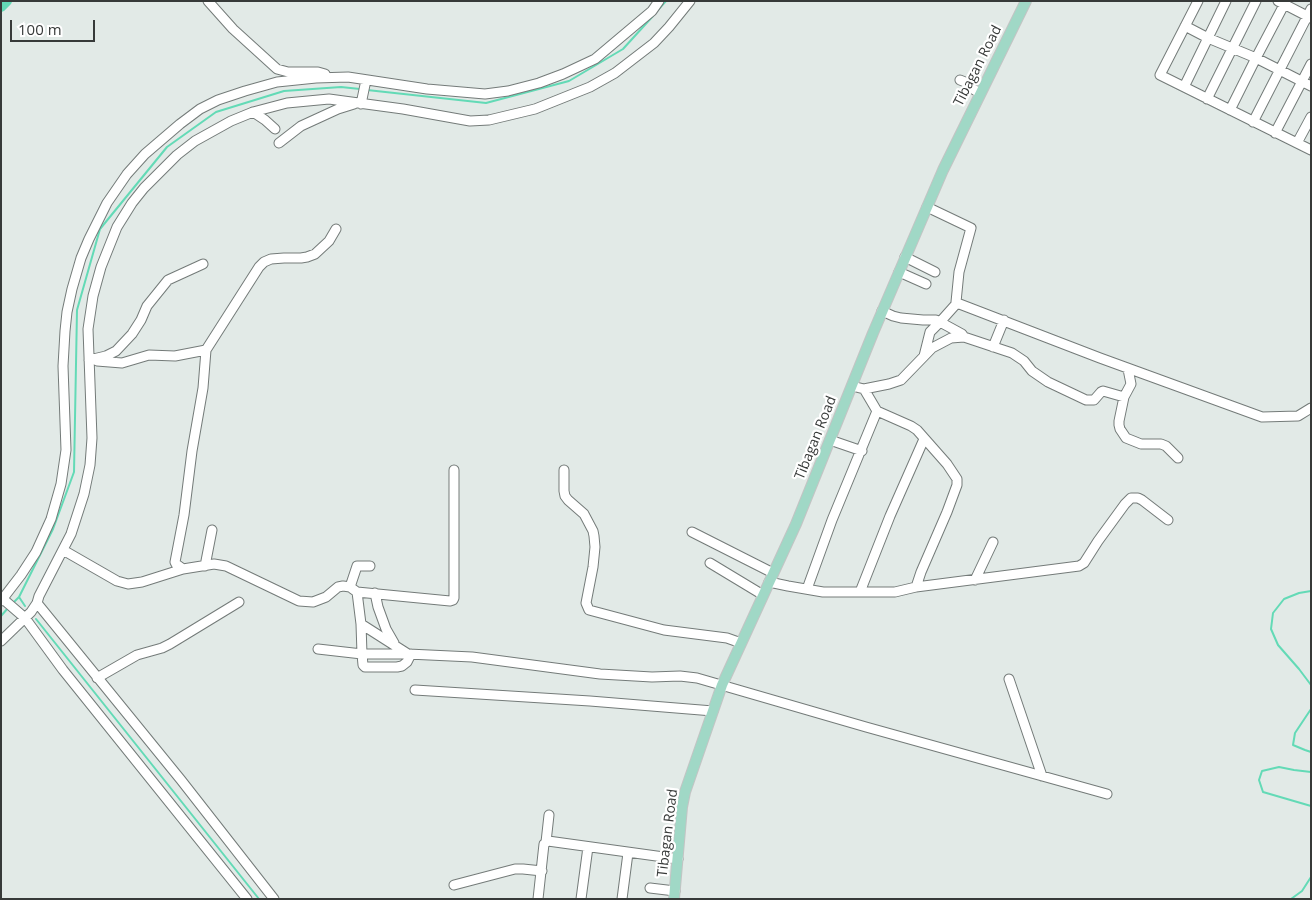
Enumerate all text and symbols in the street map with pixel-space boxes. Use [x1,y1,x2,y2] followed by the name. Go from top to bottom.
[12,10,98,42] scale bar
[18,19,62,39] text: 100 m
[950,23,1006,109] street label: Tibagan Road
[792,394,840,482] street label: Tibagan Road
[654,788,682,878] street label: Tibagan Road

